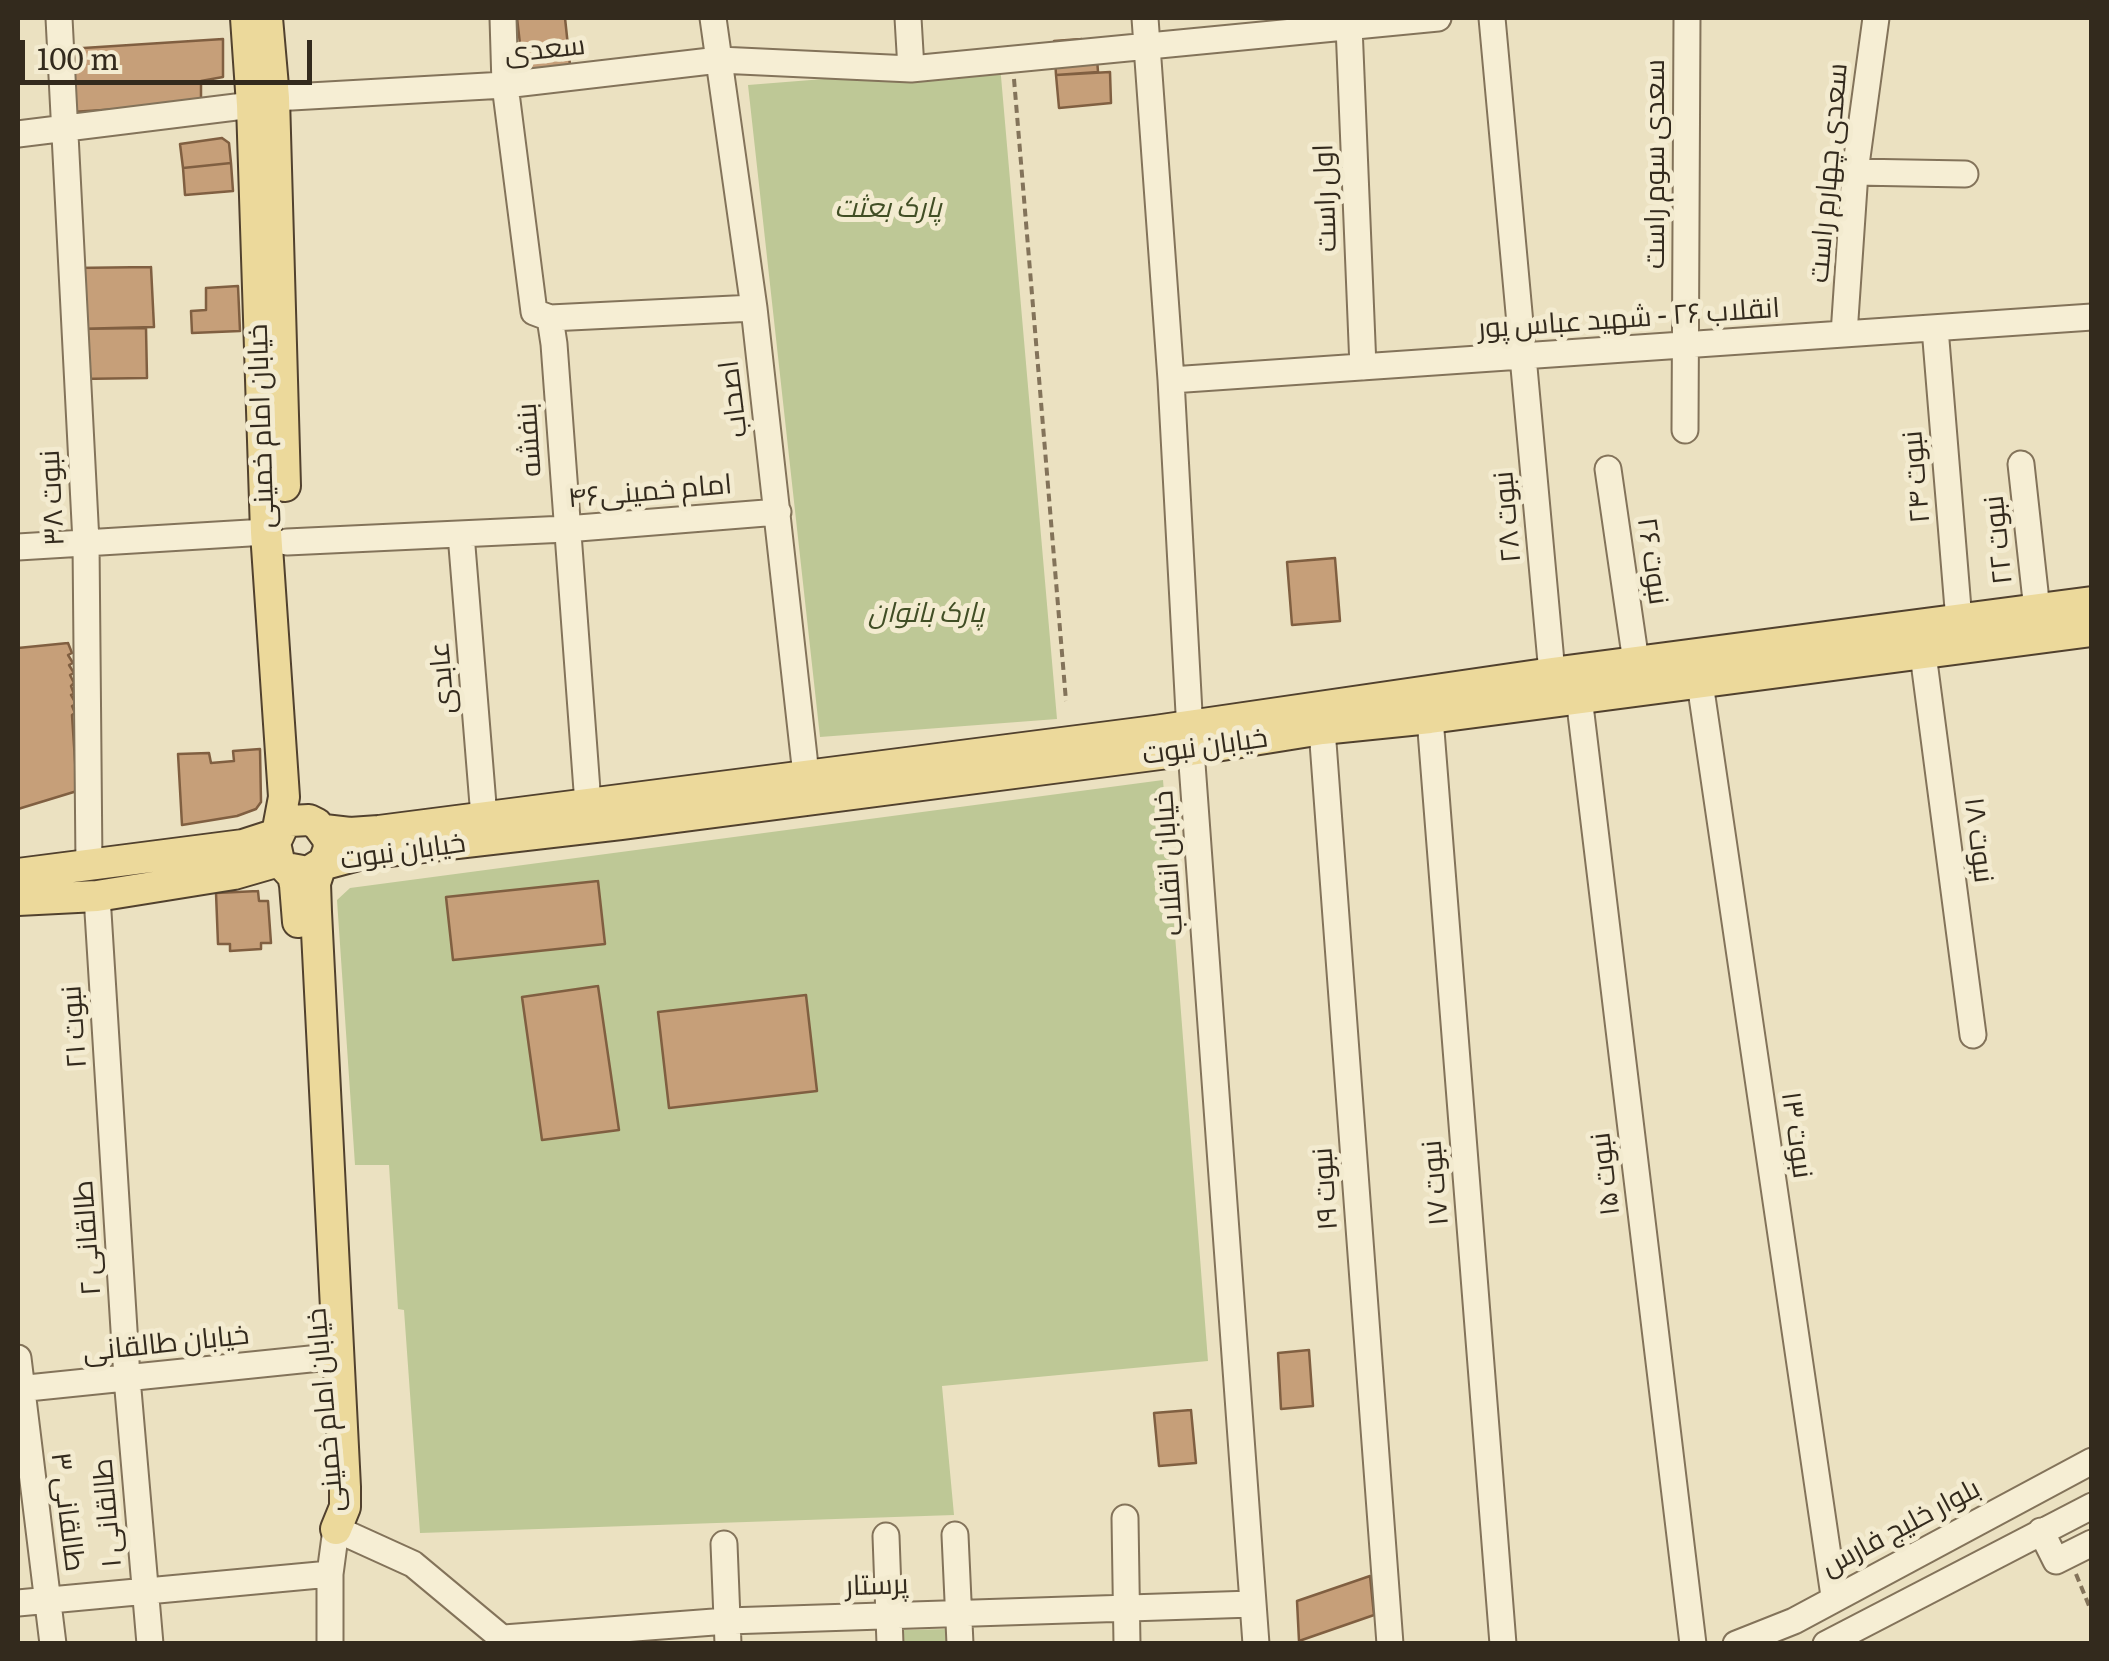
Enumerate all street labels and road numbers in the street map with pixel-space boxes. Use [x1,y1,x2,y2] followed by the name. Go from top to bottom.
[503,29,587,71] street label: سعدی
[1639,59,1673,269] street label: سعدی سوم راست
[1803,62,1855,284] street label: سعدی چهارم راست
[1307,143,1345,253] street label: اول راست
[1477,292,1781,346] street label: انقلاب ۲۶ - شهید عباس پور
[242,323,282,529] street label: خیابان امام خمینی
[713,358,755,440] street label: اصحاب
[511,402,549,478] street label: بنفشه
[1896,429,1938,525] street label: نبوت ۲۴
[34,449,72,547] street label: نبوت ۳۸
[567,468,733,516] street label: امام خمینی۴۶
[1487,470,1529,564] street label: نبوت ۲۸
[1978,494,2020,586] street label: نبوت ۲۲
[1629,515,1675,607] street label: نبوت ۲۶
[423,640,463,716] street label: عابدی
[1140,722,1270,772] street label: خیابان نبوت
[1147,789,1191,937] street label: خیابان انقلاب
[1956,795,2000,885] street label: نبوت ۱۸
[338,827,468,877] street label: خیابان نبوت
[55,984,95,1070] street label: نبوت ۲۱
[1773,1089,1819,1181] street label: نبوت ۱۳
[1584,1130,1628,1218] street label: نبوت ۱۵
[1416,1139,1456,1227] street label: نبوت ۱۷
[1306,1147,1346,1231] street label: نبوت ۱۹
[67,1179,109,1297] street label: طالقانی ۲
[300,1307,352,1513] street label: خیابان امام خمینی
[81,1319,251,1369] street label: خیابان طالقانی
[43,1451,91,1573] street label: طالقانی ۳
[86,1457,130,1569] street label: طالقانی ۱
[1816,1472,1986,1584] street label: بلوار خلیج فارس
[845,1568,909,1604] street label: پرستار

